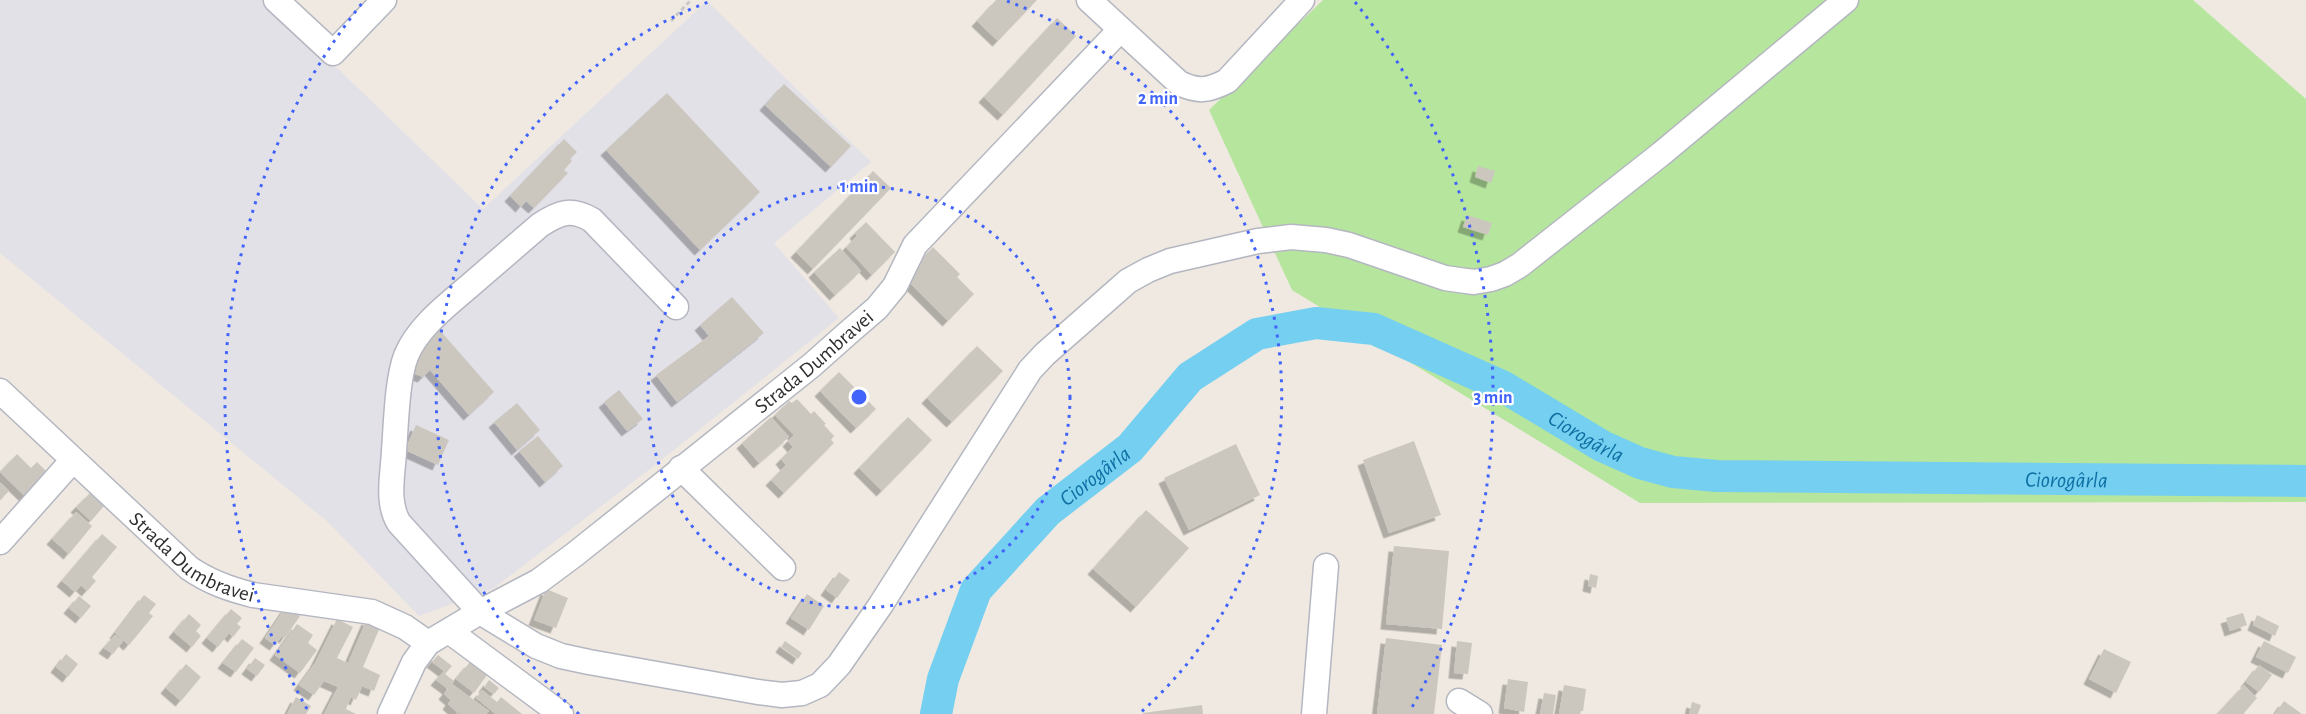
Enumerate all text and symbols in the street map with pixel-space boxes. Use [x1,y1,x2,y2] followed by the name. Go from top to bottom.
[1138,90,1178,108] text: 2 min
[840,178,878,196] text: 1 min
[751,306,878,417] street label: Strada Dumbravei
[849,387,869,407] centre of rings
[1473,389,1513,407] text: 3 min
[1544,407,1627,466] water label: Ciorogârla
[1056,442,1134,510] water label: Ciorogârla
[2025,469,2108,491] water label: Ciorogârla
[125,508,256,606] street label: Strada Dumbravei

